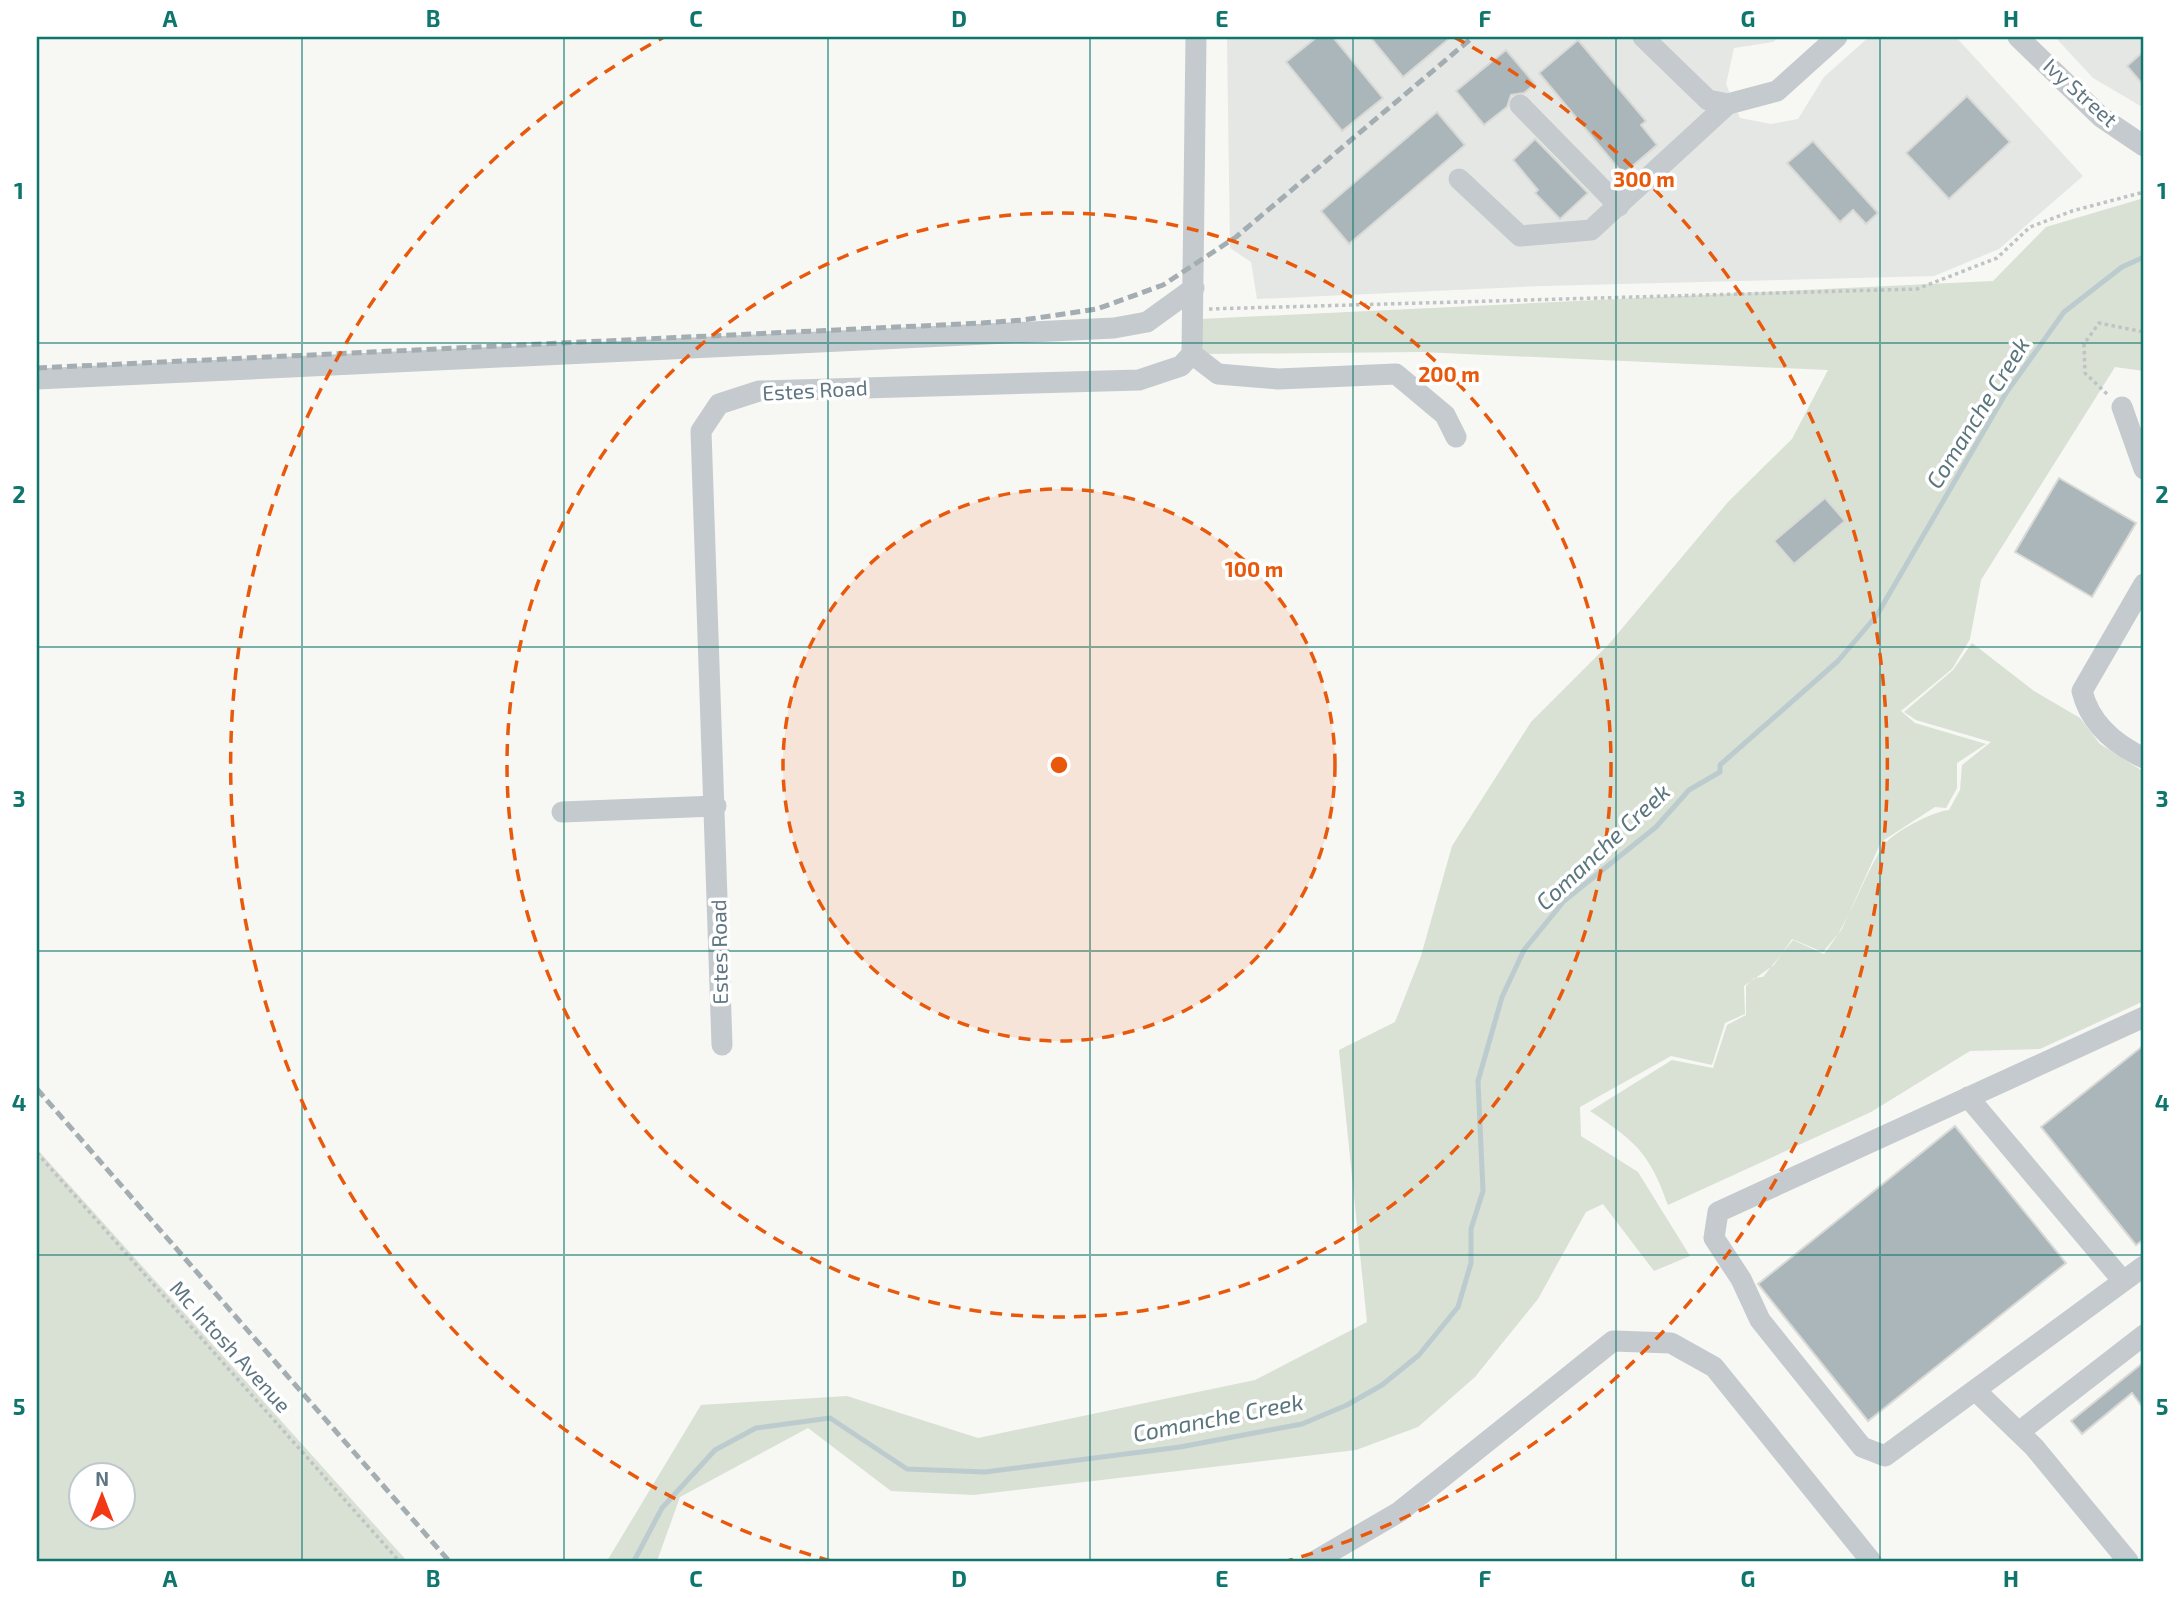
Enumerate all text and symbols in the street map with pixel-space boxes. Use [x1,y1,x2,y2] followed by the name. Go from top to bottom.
[162,4,178,32] text: A
[426,4,440,32] text: B
[689,4,703,32] text: C
[951,4,967,32] text: D
[1215,4,1229,32] text: E
[1479,4,1492,32] text: F
[1741,4,1755,32] text: G
[2003,4,2019,32] text: H
[2039,52,2123,131] street label: Ivy Street
[1613,166,1675,191] text: 300 m
[14,176,24,204] text: 1
[2157,176,2167,204] text: 1
[1919,332,2035,493] water label: Comanche Creek
[1418,361,1480,386] text: 200 m
[762,374,868,405] street label: Estes Road
[12,480,26,508] text: 2
[2155,480,2169,508] text: 2
[1225,556,1283,581] text: 100 m
[1047,753,1071,777] centre of rings
[1530,777,1675,915] water label: Comanche Creek
[12,784,26,812] text: 3
[2155,784,2169,812] text: 3
[705,899,732,1005] street label: Estes Road
[12,1088,26,1116] text: 4
[2155,1088,2169,1116] text: 4
[165,1275,297,1417] street label: Mc Intosh Avenue
[1130,1387,1305,1447] water label: Comanche Creek
[13,1392,25,1420] text: 5
[2156,1392,2168,1420] text: 5
[66,1462,136,1532] north arrow
[95,1467,109,1490] text: N
[162,1564,178,1592] text: A
[426,1564,440,1592] text: B
[689,1564,703,1592] text: C
[951,1564,967,1592] text: D
[1215,1564,1229,1592] text: E
[1479,1564,1492,1592] text: F
[1741,1564,1755,1592] text: G
[2003,1564,2019,1592] text: H

